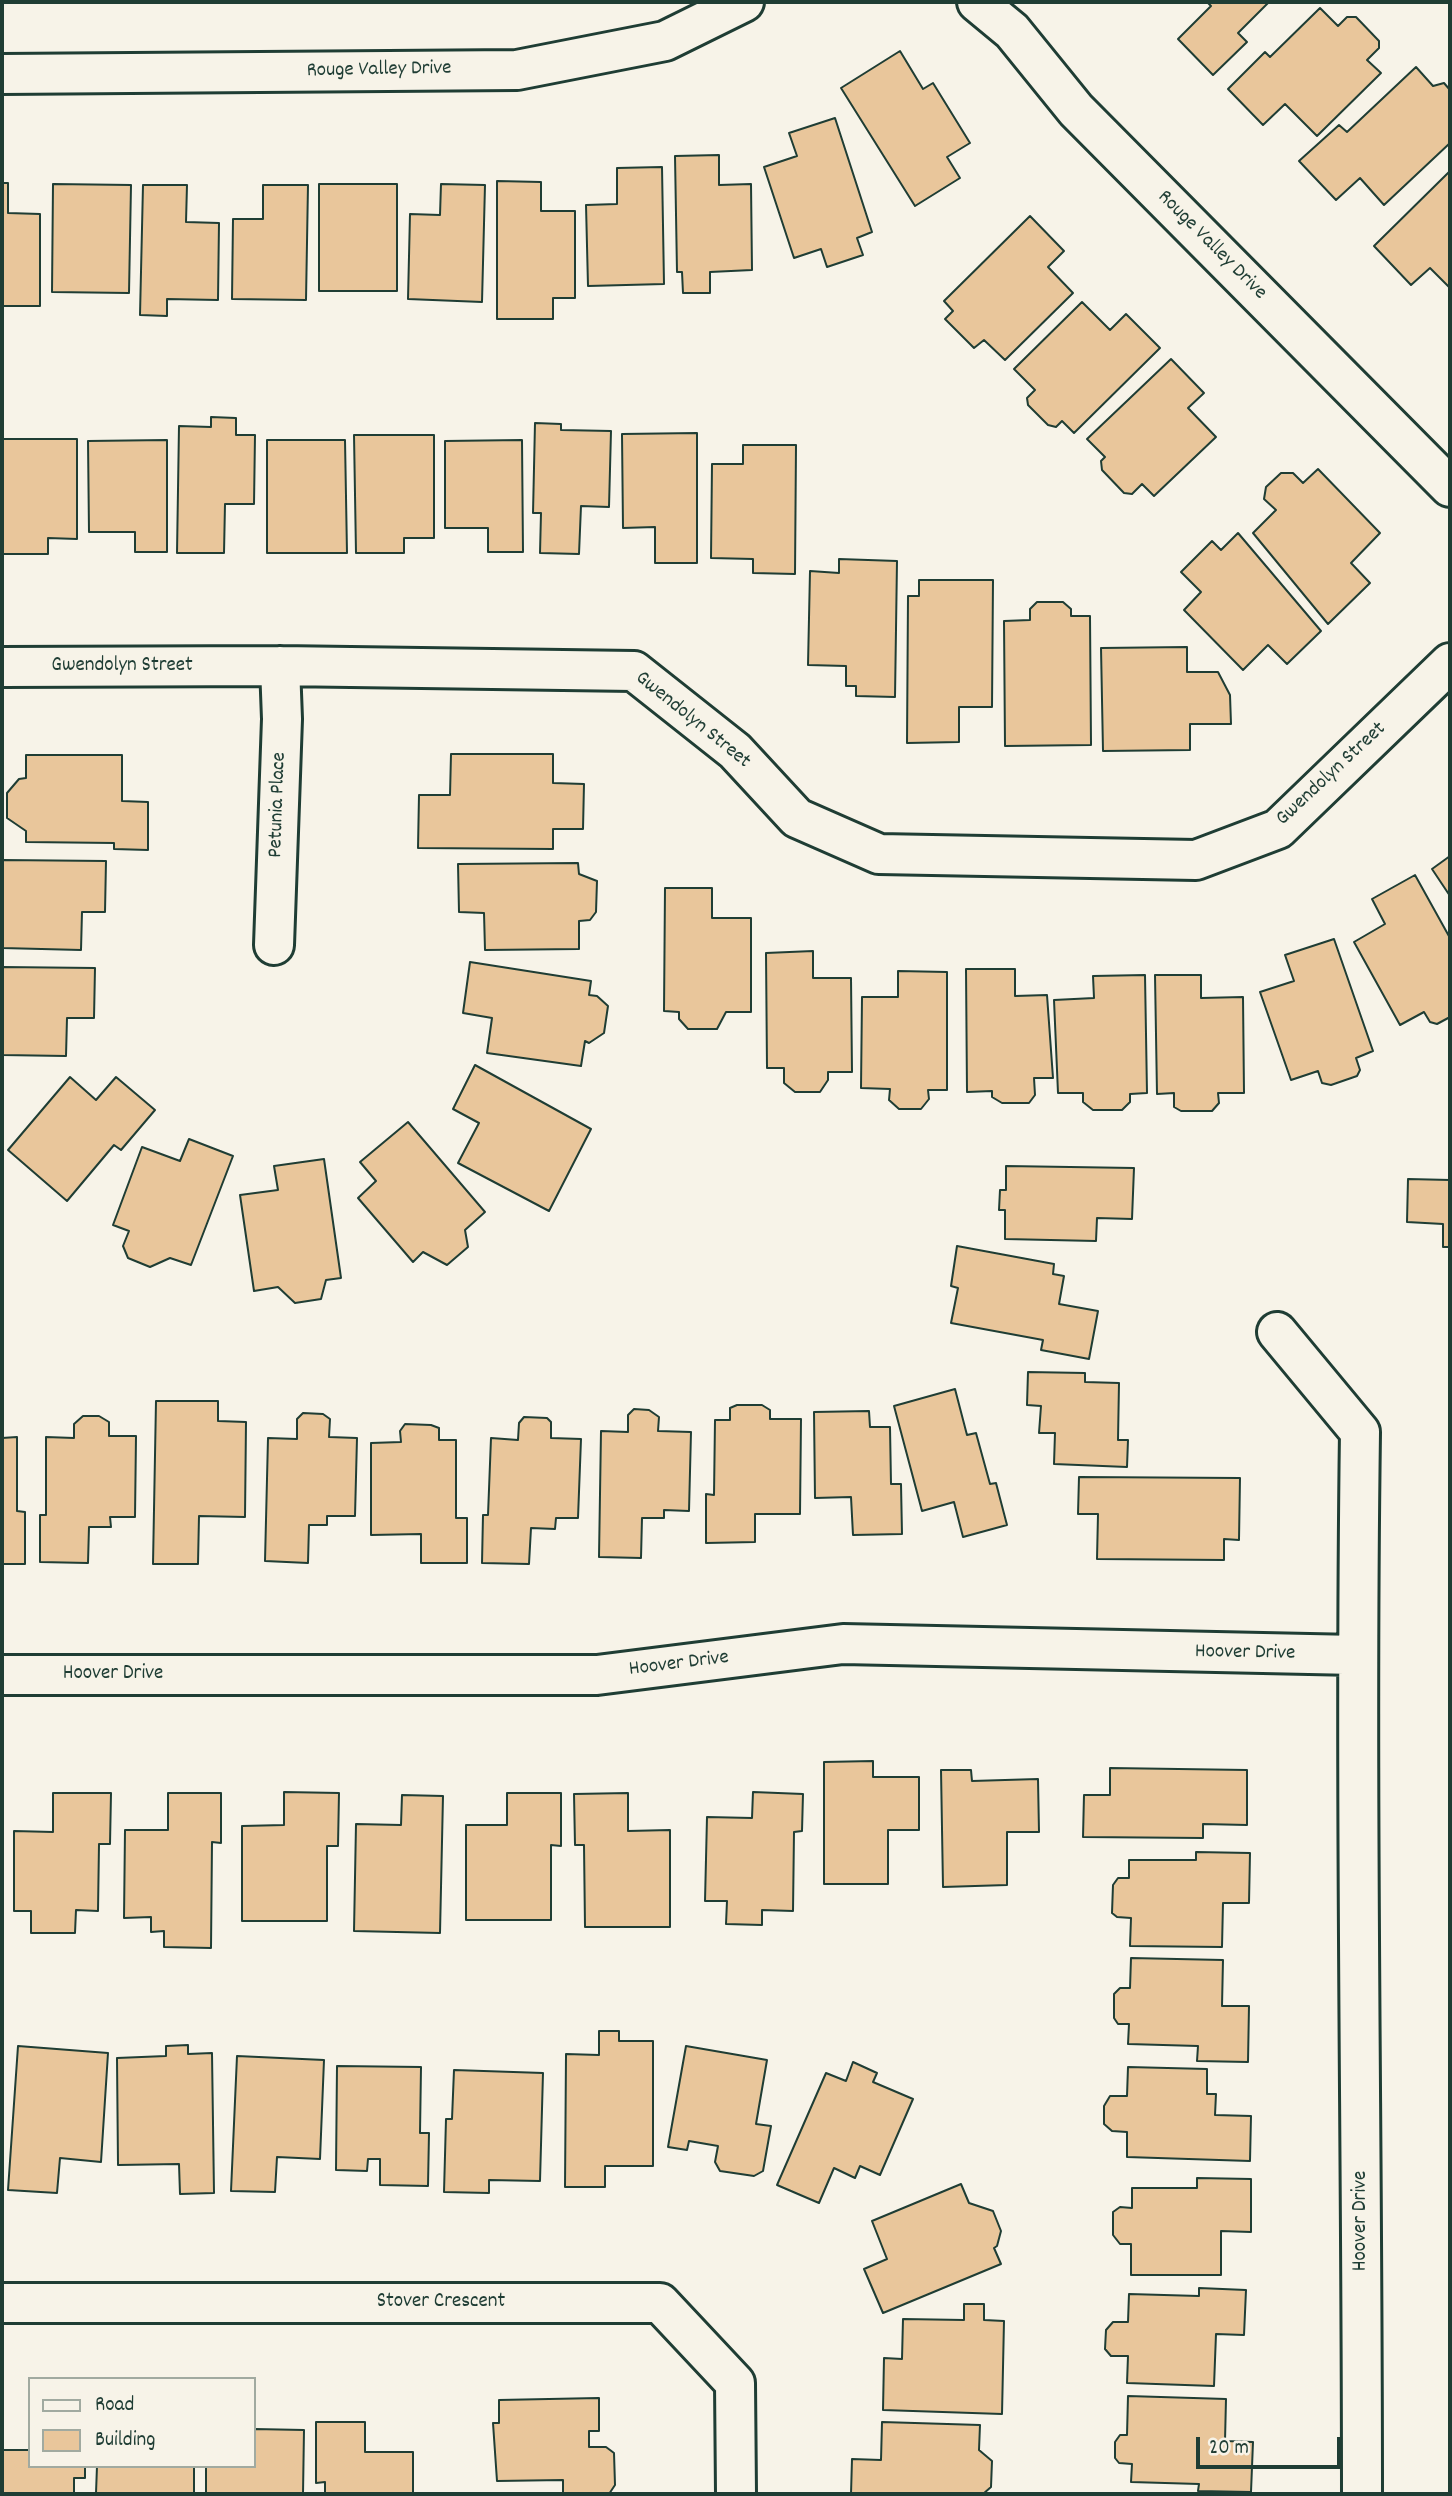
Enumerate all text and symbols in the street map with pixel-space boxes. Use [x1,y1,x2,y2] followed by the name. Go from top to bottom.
[306,57,452,85] street label: Rouge Valley Drive
[1151,186,1271,306] street label: Rouge Valley Drive
[51,654,193,680] street label: Gwendolyn Street
[629,667,755,775] street label: Gwendolyn Street
[1272,718,1392,832] street label: Gwendolyn Street
[265,752,293,858] street label: Petunia Place
[1195,1641,1295,1667] street label: Hoover Drive
[628,1646,730,1684] street label: Hoover Drive
[63,1662,163,1688] street label: Hoover Drive
[1349,2171,1375,2271] street label: Hoover Drive
[377,2290,505,2316] street label: Stover Crescent
[28,2377,256,2468] legend
[95,2391,134,2421] text: Road
[1200,2422,1345,2466] scale bar
[95,2426,155,2456] text: Building
[1209,2434,1249,2464] text: 20 m

